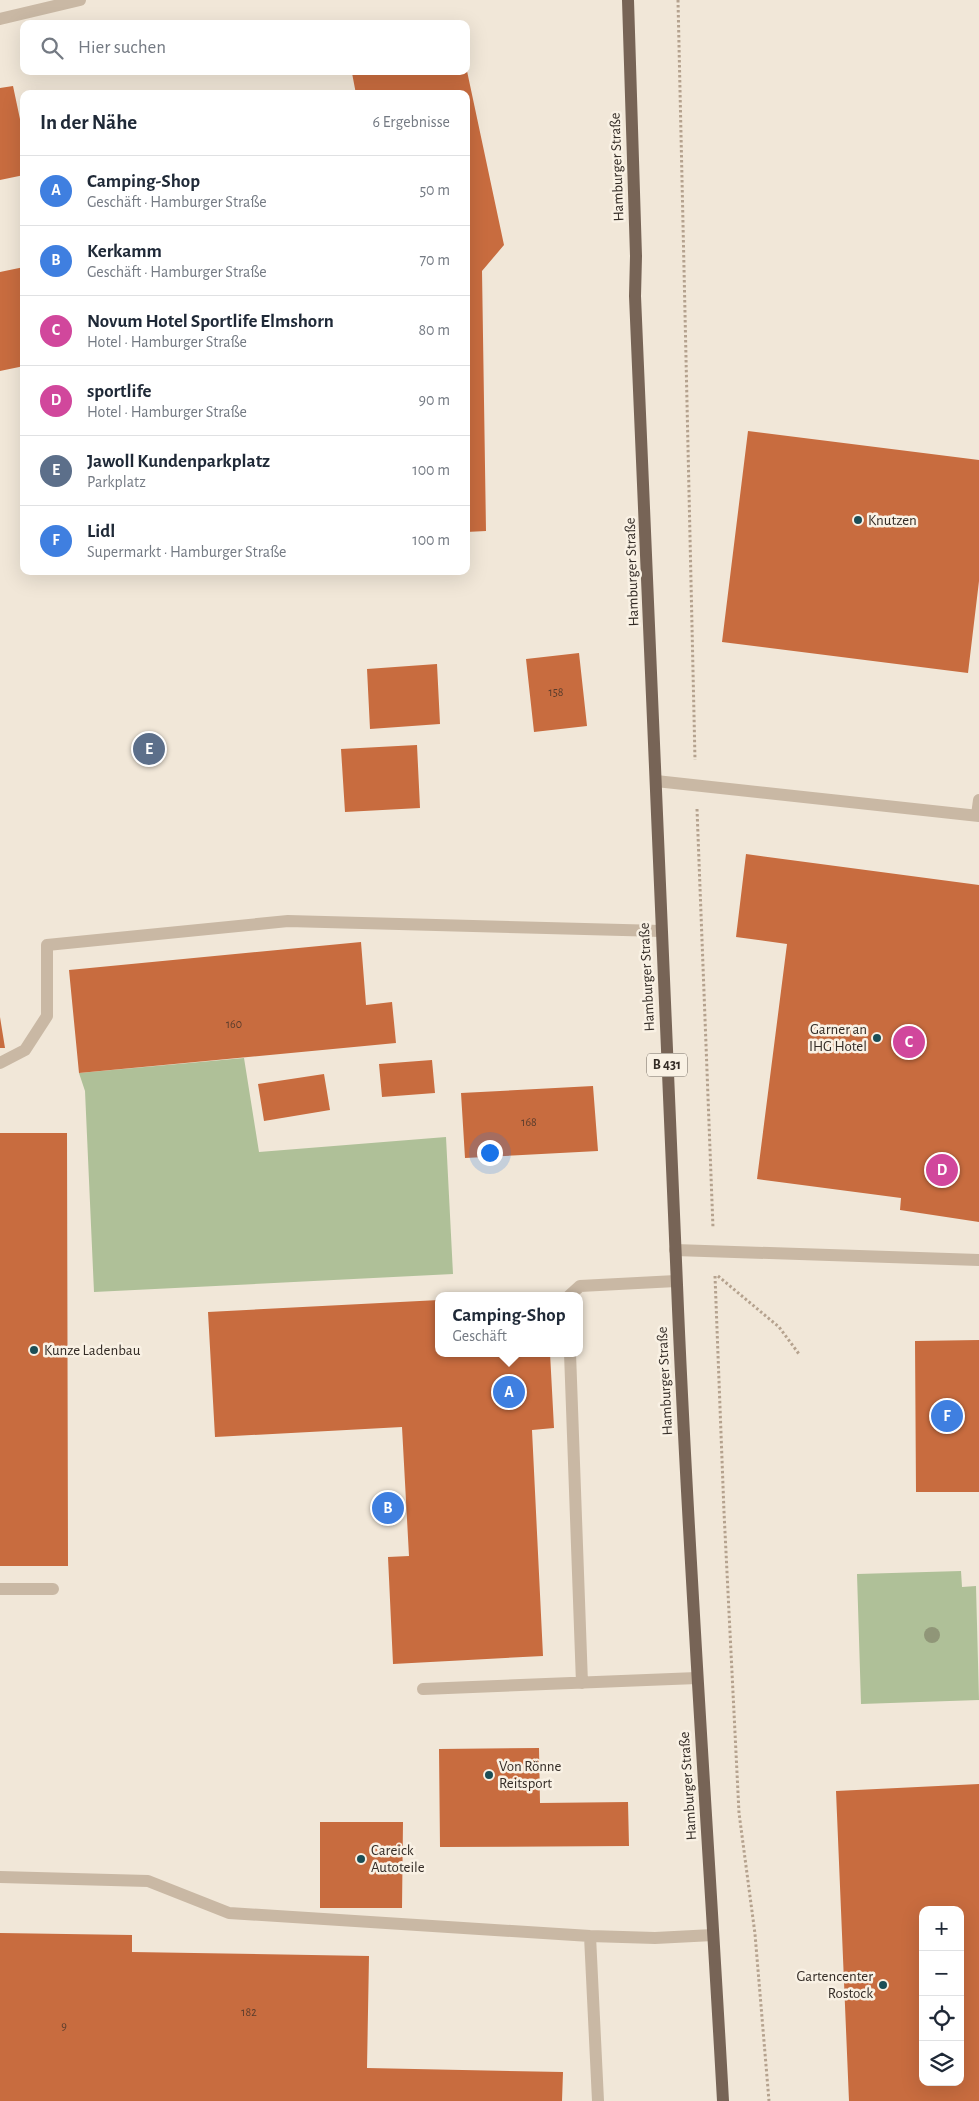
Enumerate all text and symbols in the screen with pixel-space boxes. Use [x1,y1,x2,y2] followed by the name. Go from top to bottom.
[20,20,470,75] search box
[38,34,66,62] icon: search
[78,38,166,57] text: Hier suchen
[40,112,137,133] text: In der Nähe
[608,112,626,222] street label: Hamburger Straße
[373,114,450,130] text: 6 Ergebnisse
[87,172,200,191] text: Camping-Shop
[51,182,61,198] text: A
[419,182,450,198] text: 50 m
[87,194,267,210] text: Geschäft · Hamburger Straße
[87,242,162,261] text: Kerkamm
[51,252,61,268] text: B
[419,252,450,268] text: 70 m
[87,264,267,280] text: Geschäft · Hamburger Straße
[87,312,334,331] text: Novum Hotel Sportlife Elmshorn
[52,322,60,338] text: C
[419,322,450,338] text: 80 m
[87,334,247,350] text: Hotel · Hamburger Straße
[87,382,152,401] text: sportlife
[51,392,61,408] text: D
[419,392,450,408] text: 90 m
[87,404,247,420] text: Hotel · Hamburger Straße
[87,452,270,471] text: Jawoll Kundenparkplatz
[52,462,60,478] text: E
[412,462,450,478] text: 100 m
[87,474,146,490] text: Parkplatz
[868,513,917,528] place label: Knutzen
[852,514,864,526] marker: Knutzen
[623,517,641,627] street label: Hamburger Straße
[87,522,115,541] text: Lidl
[52,532,60,548] text: F
[412,532,450,548] text: 100 m
[87,544,286,560] text: Supermarkt · Hamburger Straße
[549,686,564,698] house number: 158
[133,730,165,768] pin: E
[637,922,657,1032] street label: Hamburger Straße
[226,1018,242,1030] house number: 160
[809,1022,867,1054] place label: Garner an IHG Hotel
[893,1023,925,1061] pin: C
[871,1032,883,1044] marker: Garner an IHG Hotel
[647,1054,687,1076] road number: B 431
[521,1116,537,1128] house number: 168
[477,1140,503,1166] your location
[926,1151,958,1189] pin: D
[435,1292,583,1357] popup
[452,1306,566,1325] text: Camping-Shop
[655,1326,675,1436] street label: Hamburger Straße
[452,1328,507,1344] text: Geschäft
[44,1343,141,1358] place label: Kunze Ladenbau
[28,1344,40,1356] marker: Kunze Ladenbau
[493,1373,525,1411] pin: A
[931,1397,963,1435] pin: F
[372,1489,404,1527] pin: B
[677,1731,699,1841] street label: Hamburger Straße
[499,1759,562,1791] place label: Von Rönne Reitsport
[483,1769,495,1781] marker: Von Rönne Reitsport
[371,1843,425,1875] place label: Careick Autoteile
[355,1853,367,1865] marker: Careick Autoteile
[919,1906,964,2086] map controls
[919,1906,964,1951] button: +
[919,1951,964,1996] button: −
[797,1969,873,2001] place label: Gartencenter Rostock
[877,1979,889,1991] marker: Gartencenter Rostock
[919,1996,964,2041] button: locate
[241,2006,257,2018] house number: 182
[61,2020,67,2032] house number: 9
[919,2041,964,2086] button: layers

